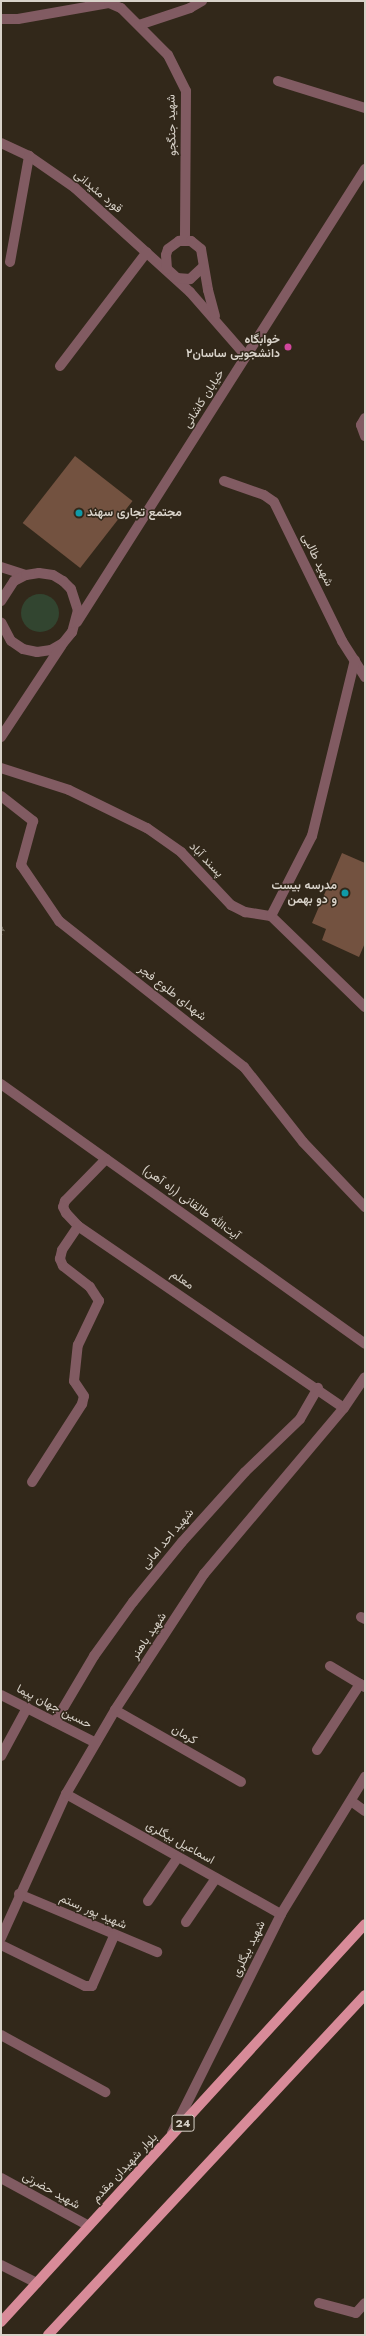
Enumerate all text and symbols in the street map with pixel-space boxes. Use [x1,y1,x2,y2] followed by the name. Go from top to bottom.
[164,94,180,156] street label: شهید جنگجو
[71,168,125,216] street label: قورد مئیدانی
[186,333,280,361] place label: خوابگاه دانشجویی ساسان۲
[283,342,293,352] marker: خوابگاه دانشجویی ساسان۲
[180,367,228,431] street label: خیابان کاشانی
[87,506,182,520] place label: مجتمع تجاری سهند
[74,508,84,518] marker: مجتمع تجاری سهند
[298,531,336,589] street label: شهید طالبی
[186,839,226,881] street label: پسند آباد
[272,879,337,907] place label: مدرسه بیست و دو بهمن
[340,888,350,898] marker: مدرسه بیست و دو بهمن
[135,962,209,1024] street label: شهدای طلوع فجر
[139,1163,243,1243] street label: (راه آهن) آیت‌الله طالقانی
[168,1267,196,1293] street label: معلم
[139,1506,197,1572] street label: شهید احد امانی
[128,1610,170,1662] street label: شهید باهنر
[14,1682,94,1732] street label: حسین جهان پیما
[169,1722,199,1748] street label: کرمان
[143,1818,217,1868] street label: اسماعیل بیگلری
[57,1891,129,1933] street label: شهید پور رستم
[229,1919,269,1979] street label: شهید بیگلری
[171,2114,195,2132] road number: 24
[89,2130,161,2206] street label: بلوار شهیدان مقدم
[20,2169,82,2213] street label: شهید حضرتی

